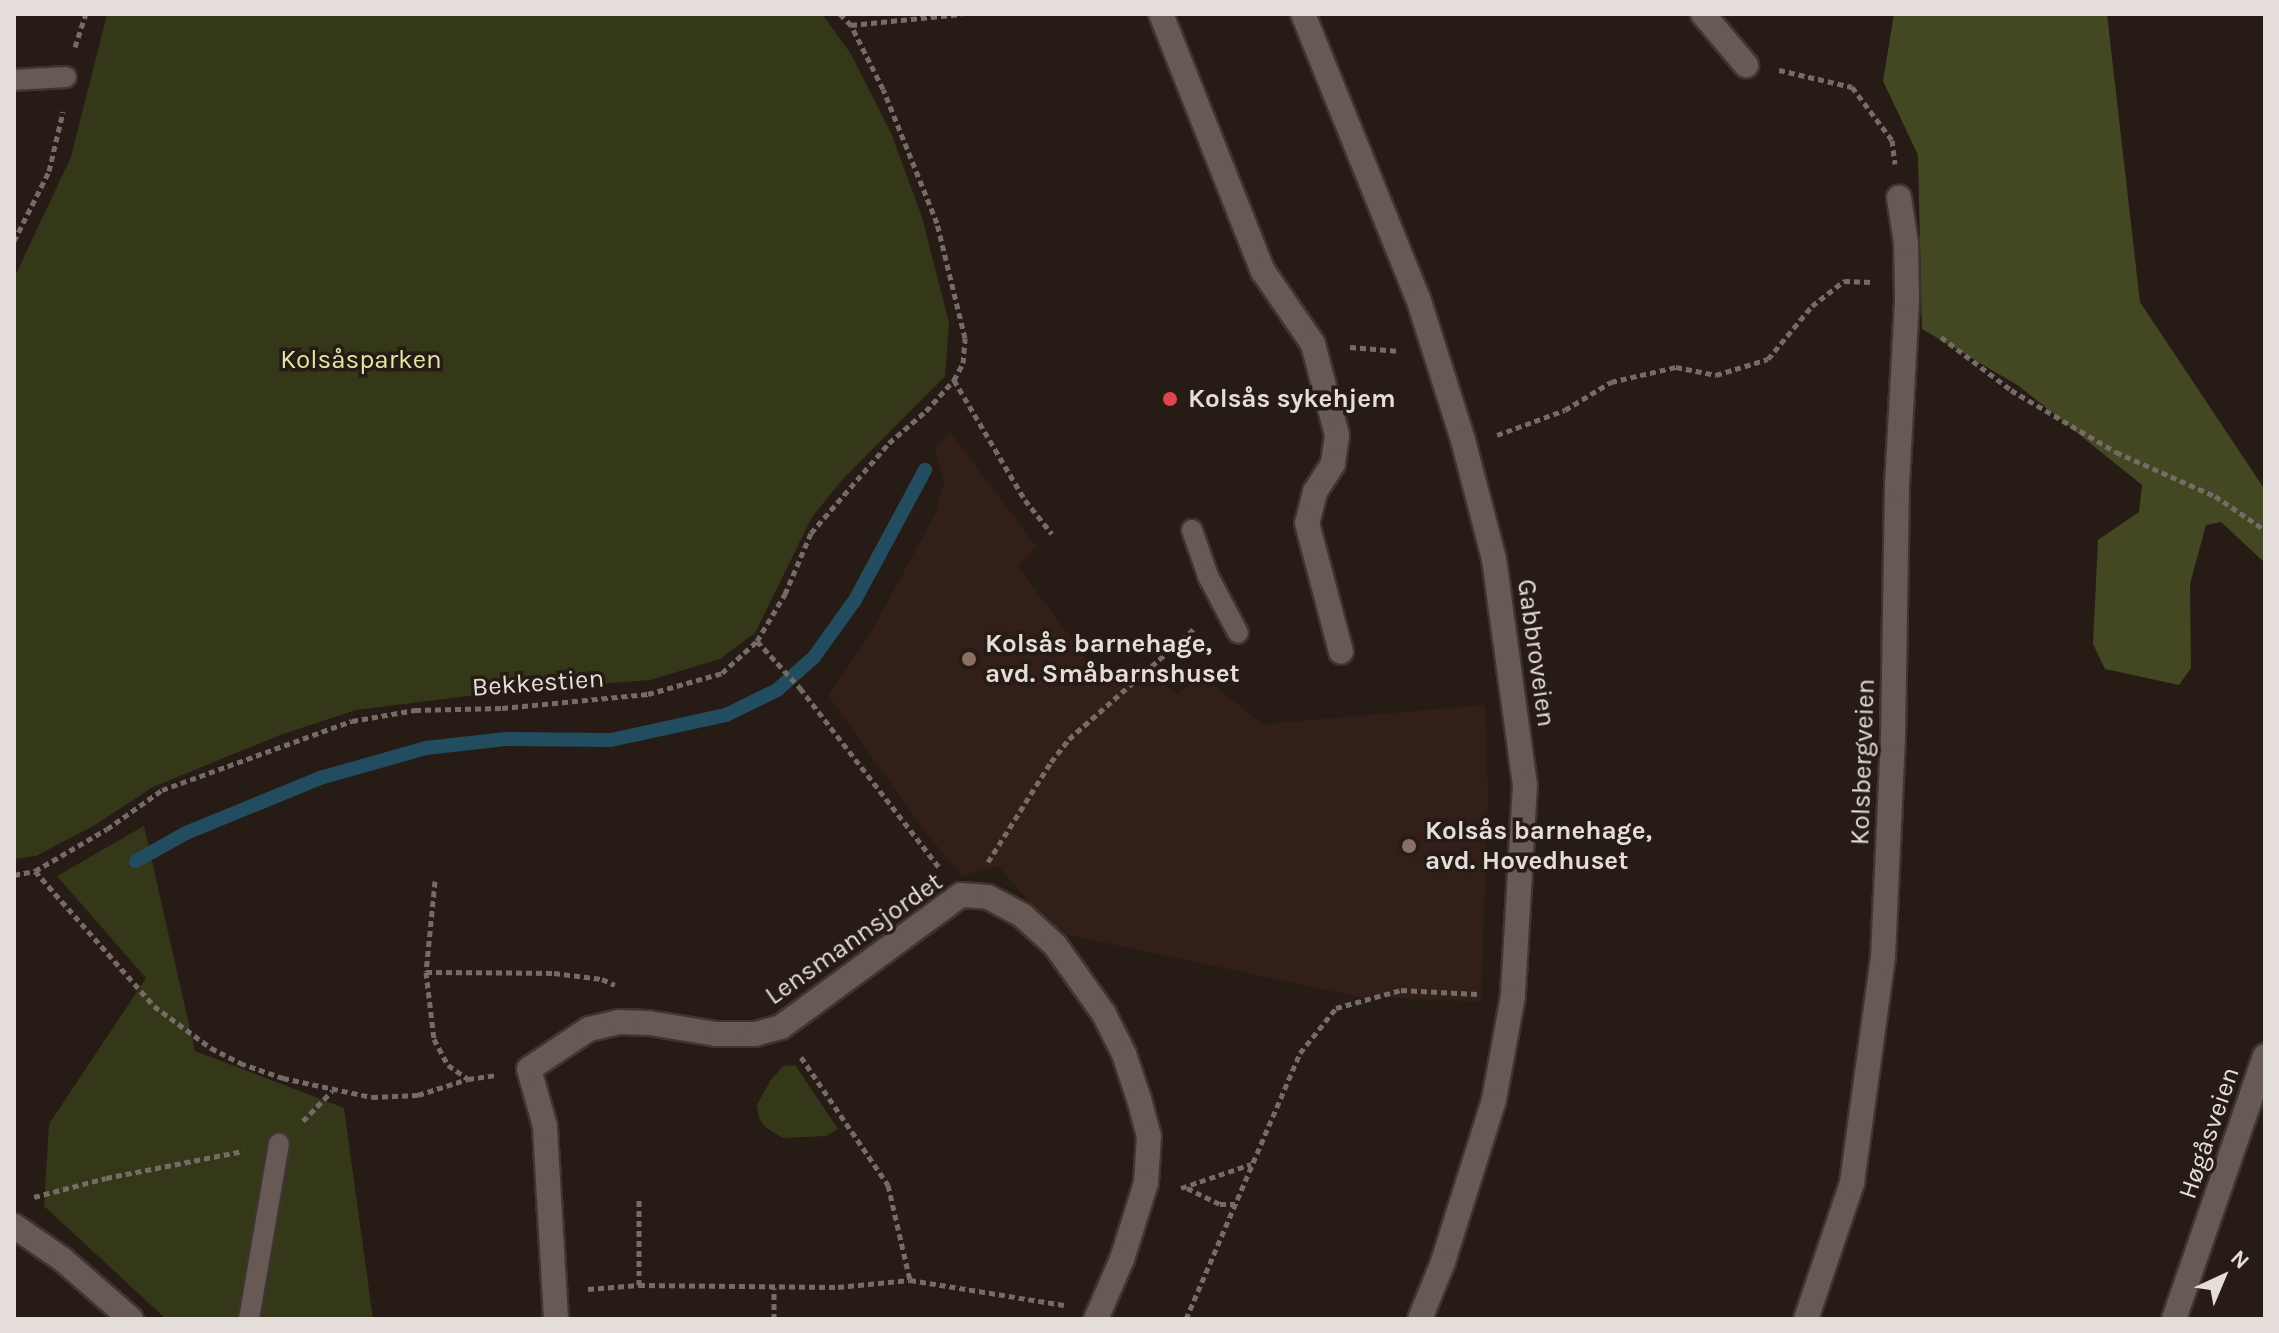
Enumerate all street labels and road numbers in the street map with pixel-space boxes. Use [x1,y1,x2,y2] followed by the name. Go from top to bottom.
[1510,577,1562,729] street label: Gabbroveien
[471,663,605,703] street label: Bekkestien
[1845,678,1881,846] street label: Kolsbergveien
[760,866,948,1012] street label: Lensmannsjordet
[2172,1063,2246,1203] street label: Høgåsveien

